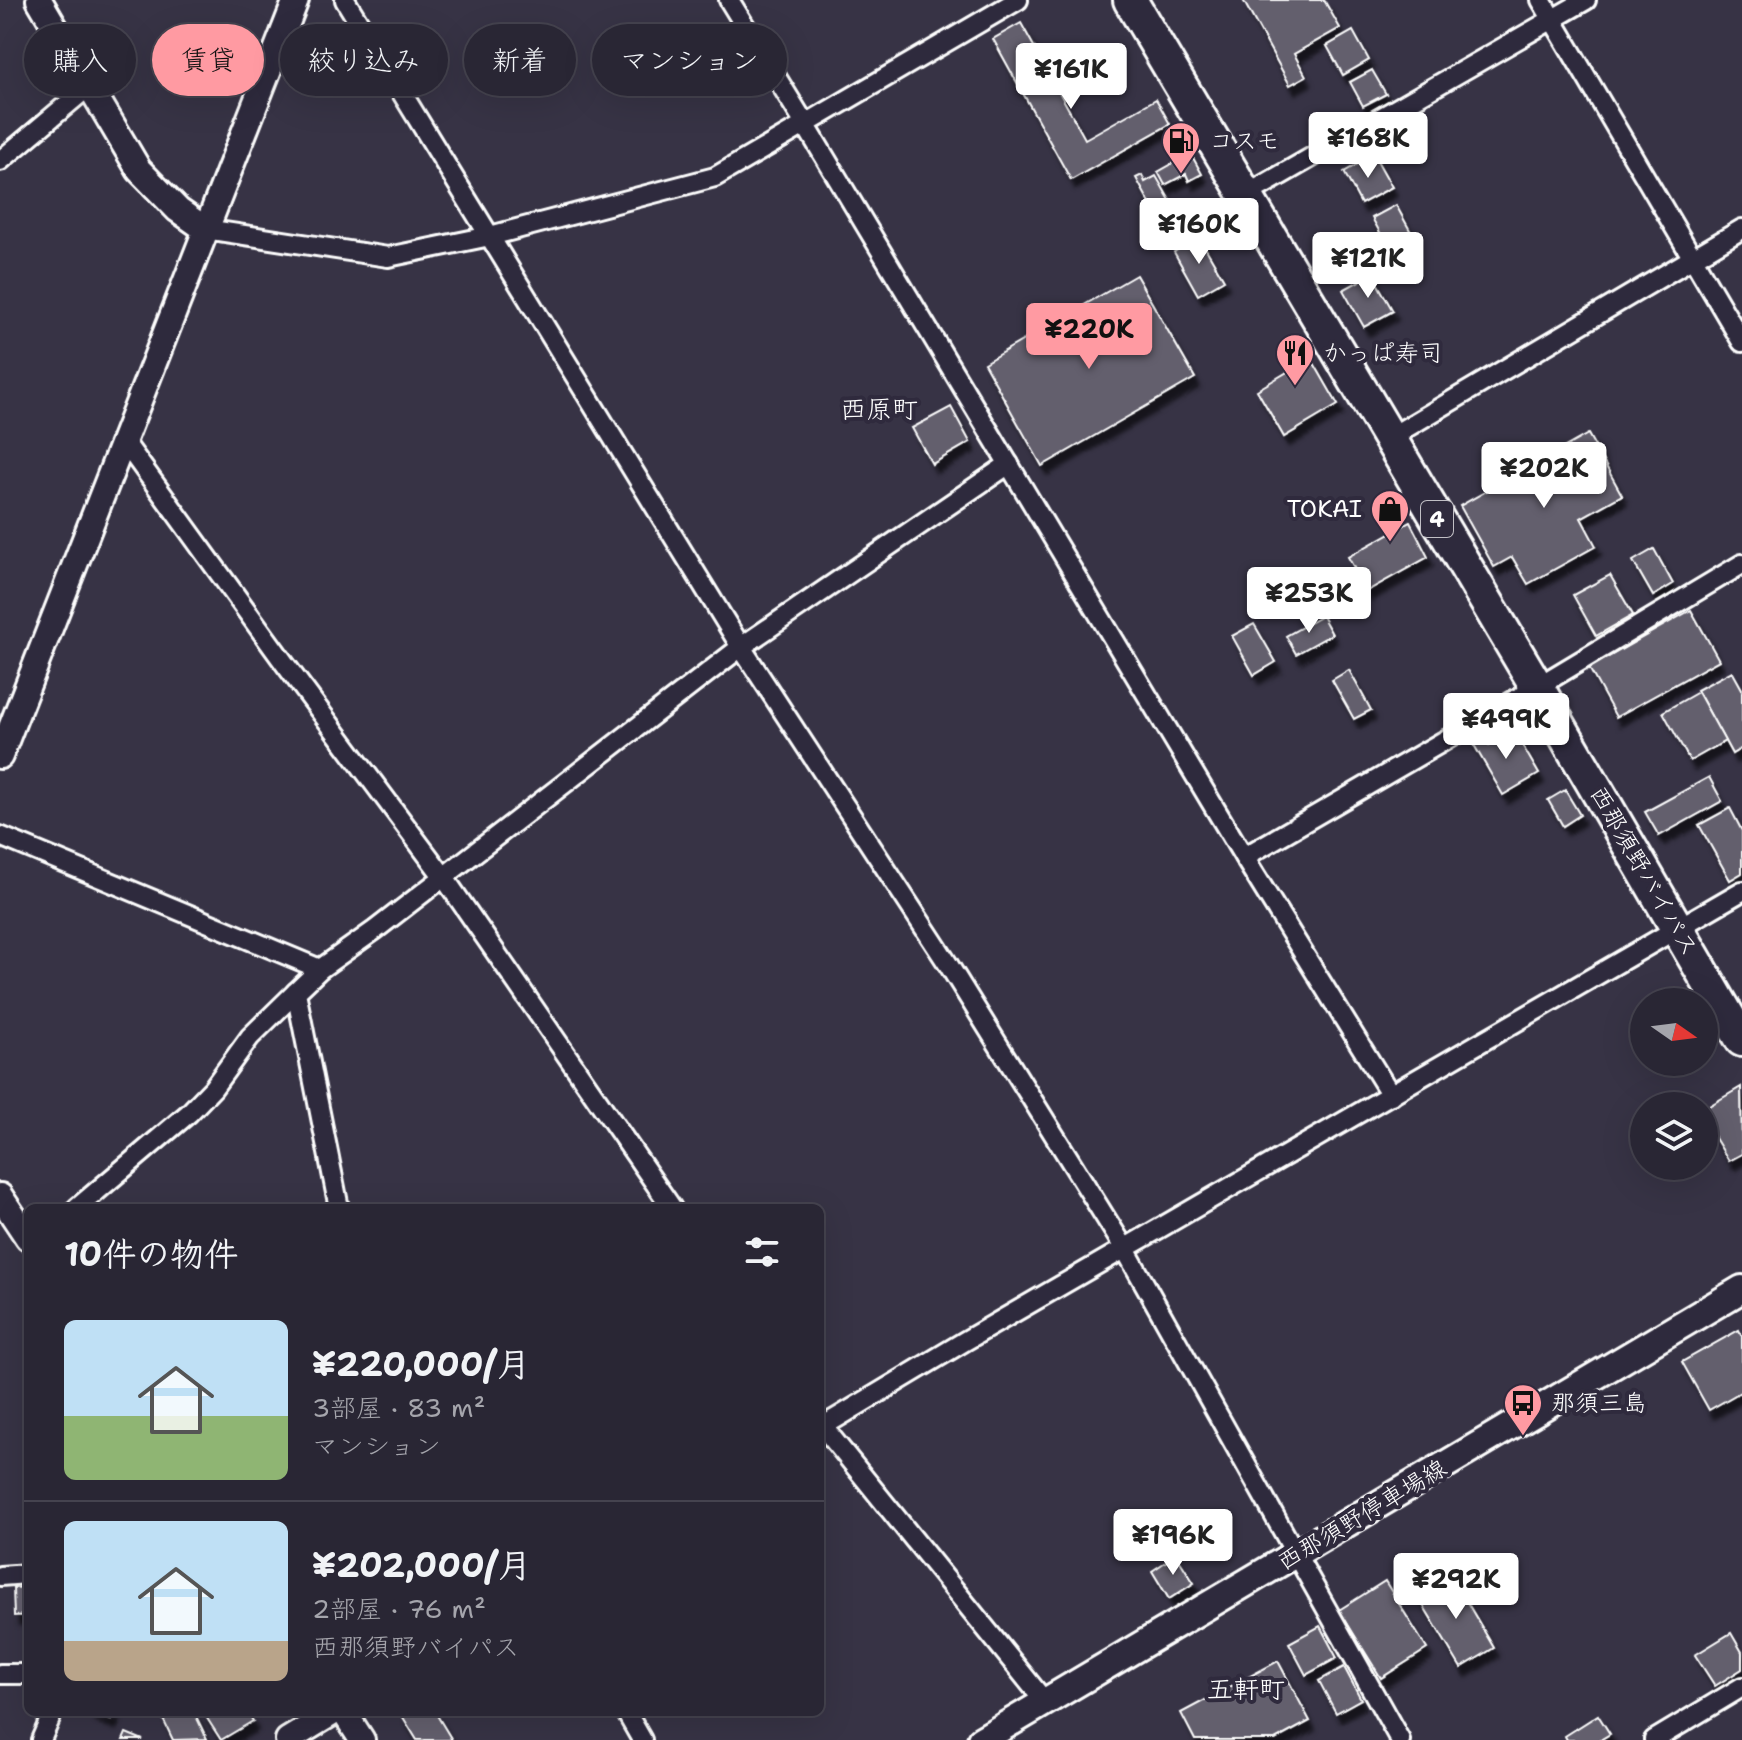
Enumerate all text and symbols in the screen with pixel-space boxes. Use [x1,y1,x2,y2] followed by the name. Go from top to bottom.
[24,24,136,96] chip: 購入
[152,24,264,96] chip: 賃貸
[280,24,448,96] chip: 絞り込み
[464,24,576,96] chip: 新着
[592,24,787,96] chip: マンション
[1015,43,1127,111] pin: ¥161K
[1034,51,1108,86] text: ¥161K
[1312,112,1424,180] pin: ¥168K
[1160,120,1202,175] fuel station icon: コスモ
[1327,120,1409,155] text: ¥168K
[1209,125,1280,157] place label: コスモ
[1143,198,1255,266] pin: ¥160K
[1158,206,1240,241] text: ¥160K
[1312,232,1424,300] pin: ¥121K
[1330,240,1406,275] text: ¥121K
[1033,303,1145,371] pin: ¥220K
[1044,311,1134,346] text: ¥220K
[1274,332,1316,387] restaurant icon: かっぱ寿司
[1323,337,1443,369] place label: かっぱ寿司
[840,391,918,426] district label: 西原町
[1488,442,1600,510] pin: ¥202K
[1499,450,1589,485] text: ¥202K
[1369,488,1411,543] shop icon: TOKAI
[1287,493,1362,525] place label: TOKAI
[1421,501,1453,537] road number: 4
[1253,567,1365,635] pin: ¥253K
[1265,575,1353,610] text: ¥253K
[1450,693,1562,761] pin: ¥499K
[1461,701,1551,736] text: ¥499K
[1582,780,1706,962] street label: 西那須野バイパス
[1630,988,1718,1076] north arrow
[1630,988,1718,1180] map controls
[1630,1092,1718,1180] button: layers
[740,1230,784,1274] icon: filters
[64,1231,238,1277] text: 10件の物件
[312,1341,530,1387] text: ¥220,000/月
[128,1352,224,1448] icon: home
[1502,1382,1544,1437] bus stop icon: 那須三島
[1551,1387,1647,1419] place label: 那須三島
[312,1390,485,1425] text: 3部屋 · 83 m²
[312,1428,441,1463] text: マンション
[1271,1452,1453,1578] street label: 西那須野停車場線
[1117,1509,1229,1577] pin: ¥196K
[1131,1517,1215,1552] text: ¥196K
[312,1542,532,1588] text: ¥202,000/月
[128,1553,224,1649] icon: home
[1400,1553,1512,1621] pin: ¥292K
[1412,1561,1500,1596] text: ¥292K
[312,1591,486,1626] text: 2部屋 · 76 m²
[312,1629,519,1664] text: 西那須野バイパス
[1207,1671,1285,1706] district label: 五軒町

